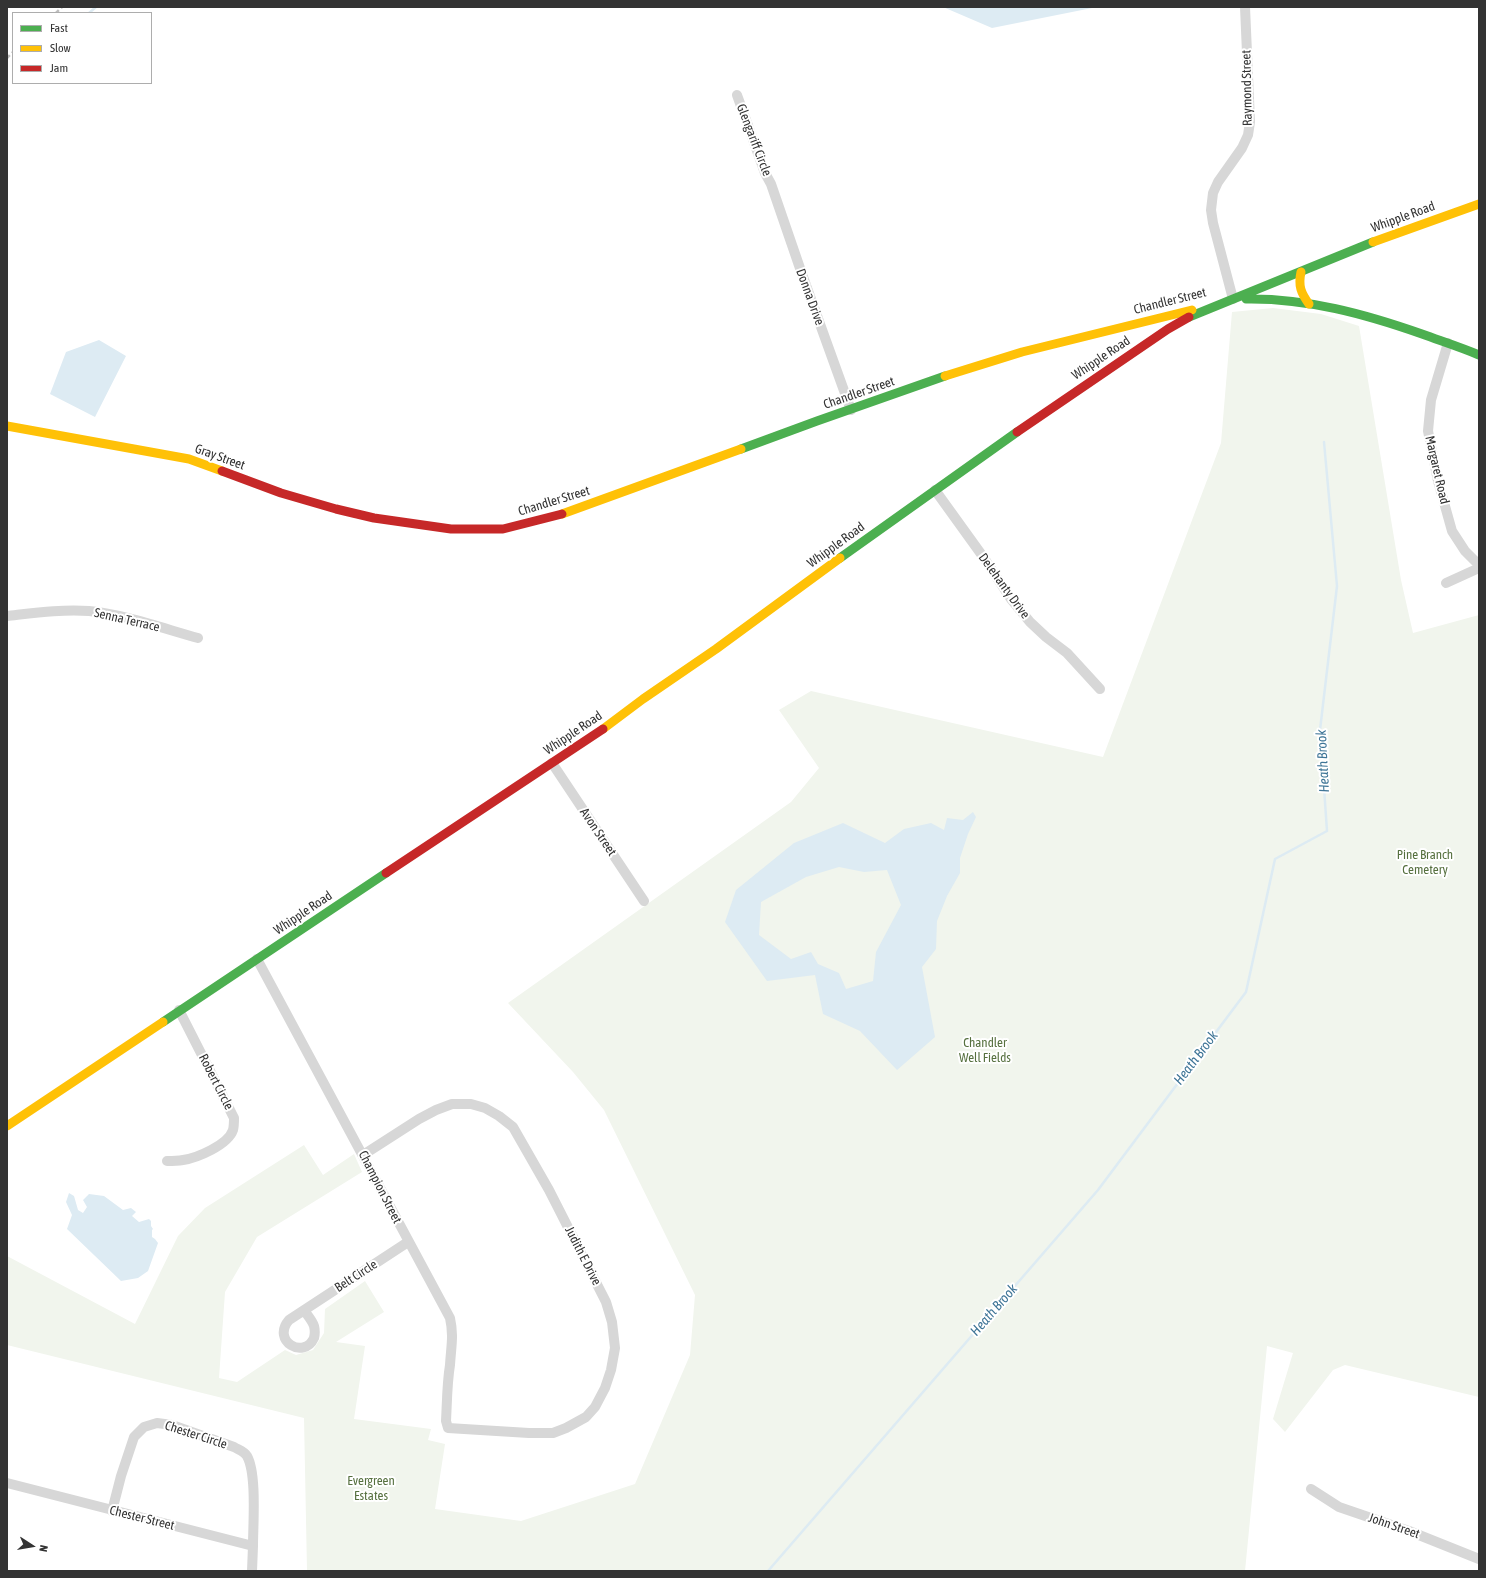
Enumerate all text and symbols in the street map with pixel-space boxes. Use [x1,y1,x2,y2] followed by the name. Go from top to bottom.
[12,12,152,84] legend
[50,21,68,35] text: Fast
[50,41,71,55] text: Slow
[1239,50,1255,126] street label: Raymond Street
[50,61,68,75] text: Jam
[733,102,775,178] street label: Glengariff Circle
[1369,198,1437,236] street label: Whipple Road
[793,267,827,327] street label: Donna Drive
[1132,284,1208,318] street label: Chandler Street
[1069,333,1133,383] street label: Whipple Road
[821,374,897,412] street label: Chandler Street
[1422,434,1452,506] street label: Margaret Road
[193,441,247,473] street label: Gray Street
[516,483,592,519] street label: Chandler Street
[804,519,868,571] street label: Whipple Road
[975,550,1033,622] street label: Delehanty Drive
[93,605,161,635] street label: Senna Terrace
[541,708,605,758] street label: Whipple Road
[1313,729,1333,793] water label: Heath Brook
[576,805,620,859] street label: Avon Street
[1397,847,1453,878] park label: Pine Branch Cemetery
[271,888,335,938] street label: Whipple Road
[1170,1028,1222,1088] water label: Heath Brook
[959,1035,1011,1066] park label: Chandler Well Fields
[195,1051,237,1113] street label: Robert Circle
[355,1148,405,1226] street label: Champion Street
[562,1224,604,1288] street label: Judith E Drive
[332,1256,380,1296] street label: Belt Circle
[967,1281,1021,1339] water label: Heath Brook
[163,1418,229,1452] street label: Chester Circle
[347,1473,395,1504] park label: Evergreen Estates
[108,1502,176,1534] street label: Chester Street
[1366,1510,1422,1542] street label: John Street
[12,1526,52,1566] north arrow
[37,1544,50,1553] text: N

